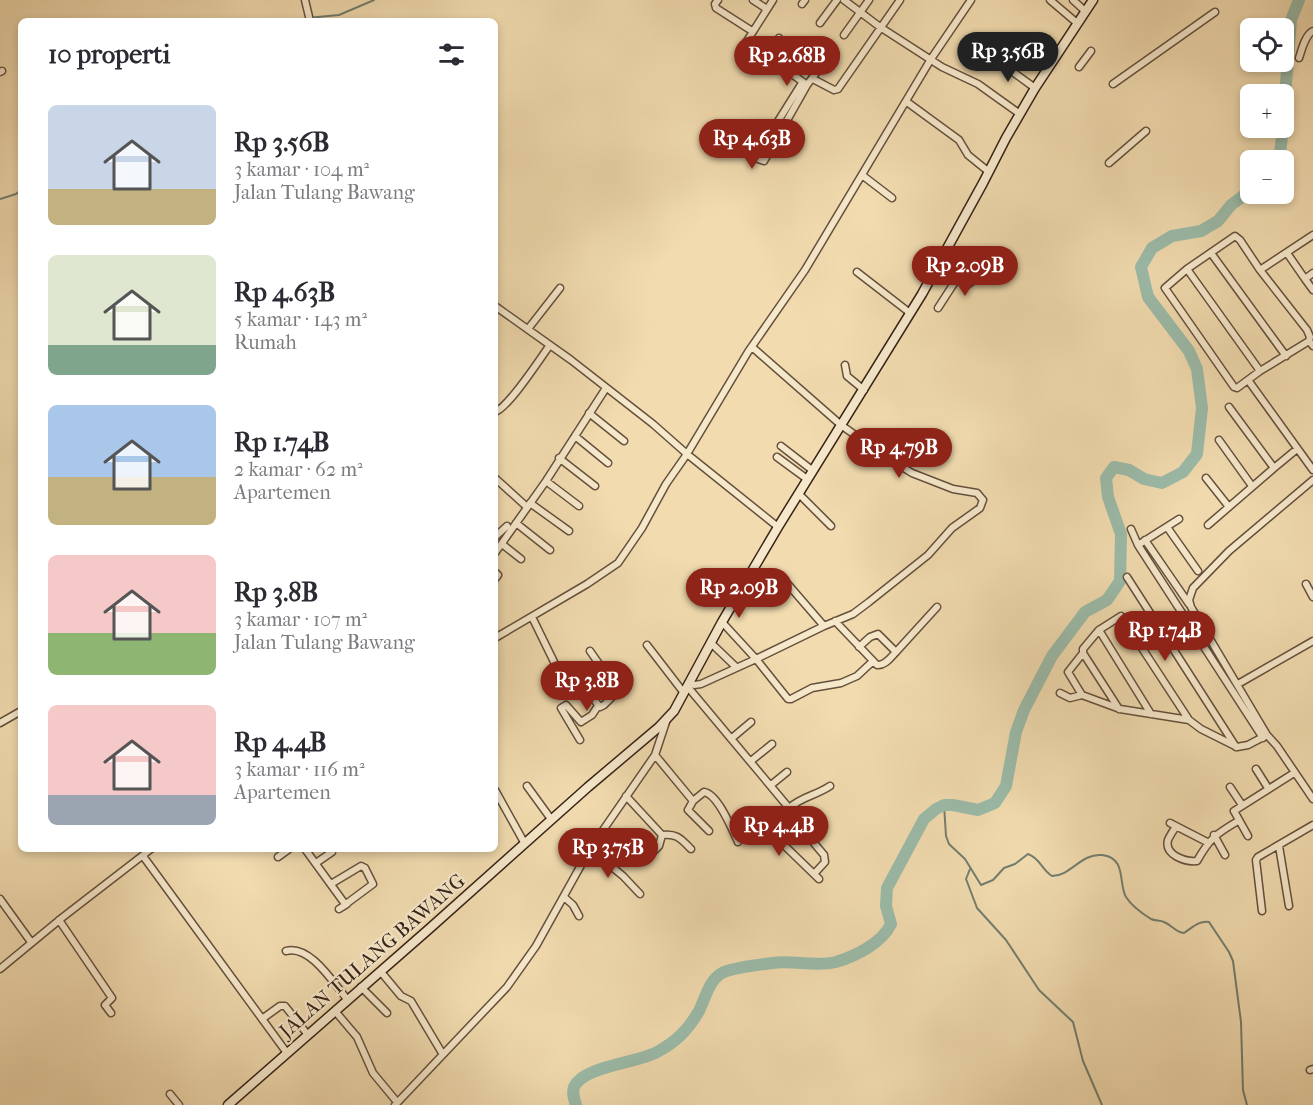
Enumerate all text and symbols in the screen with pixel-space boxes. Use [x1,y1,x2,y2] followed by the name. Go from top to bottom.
[1240,18,1294,204] map controls
[1240,18,1294,72] button: locate
[946,32,1070,83] pin: Rp 3.56B
[725,36,849,87] pin: Rp 2.68B
[435,38,468,71] icon: filters
[48,39,170,70] text: 10 properti
[971,40,1045,63] text: Rp 3.56B
[748,44,826,67] text: Rp 2.68B
[1240,84,1294,138] button: +
[690,119,814,170] pin: Rp 4.63B
[234,127,329,158] text: Rp 3.56B
[713,127,791,150] text: Rp 4.63B
[96,129,168,201] icon: home
[1240,150,1294,204] button: −
[234,158,369,181] text: 3 kamar · 104 m²
[234,181,415,204] text: Jalan Tulang Bawang
[903,246,1027,297] pin: Rp 2.09B
[926,254,1004,277] text: Rp 2.09B
[234,277,335,308] text: Rp 4.63B
[96,279,168,351] icon: home
[234,308,367,331] text: 5 kamar · 143 m²
[234,331,297,354] text: Rumah
[234,427,329,458] text: Rp 1.74B
[837,428,961,479] pin: Rp 4.79B
[96,429,168,501] icon: home
[860,436,938,459] text: Rp 4.79B
[234,458,363,481] text: 2 kamar · 62 m²
[234,481,331,504] text: Apartemen
[677,568,801,619] pin: Rp 2.09B
[700,576,778,599] text: Rp 2.09B
[234,577,318,608] text: Rp 3.8B
[96,579,168,651] icon: home
[234,608,367,631] text: 3 kamar · 107 m²
[1103,611,1227,662] pin: Rp 1.74B
[1128,619,1202,642] text: Rp 1.74B
[234,631,415,654] text: Jalan Tulang Bawang
[532,661,642,712] pin: Rp 3.8B
[555,669,619,692] text: Rp 3.8B
[234,727,326,758] text: Rp 4.4B
[96,729,168,801] icon: home
[234,758,365,781] text: 3 kamar · 116 m²
[234,781,331,804] text: Apartemen
[724,806,834,857] pin: Rp 4.4B
[743,814,815,837] text: Rp 4.4B
[546,828,670,879] pin: Rp 3.75B
[572,836,644,859] text: Rp 3.75B
[273,869,469,1044] street label: JALAN TULANG BAWANG

